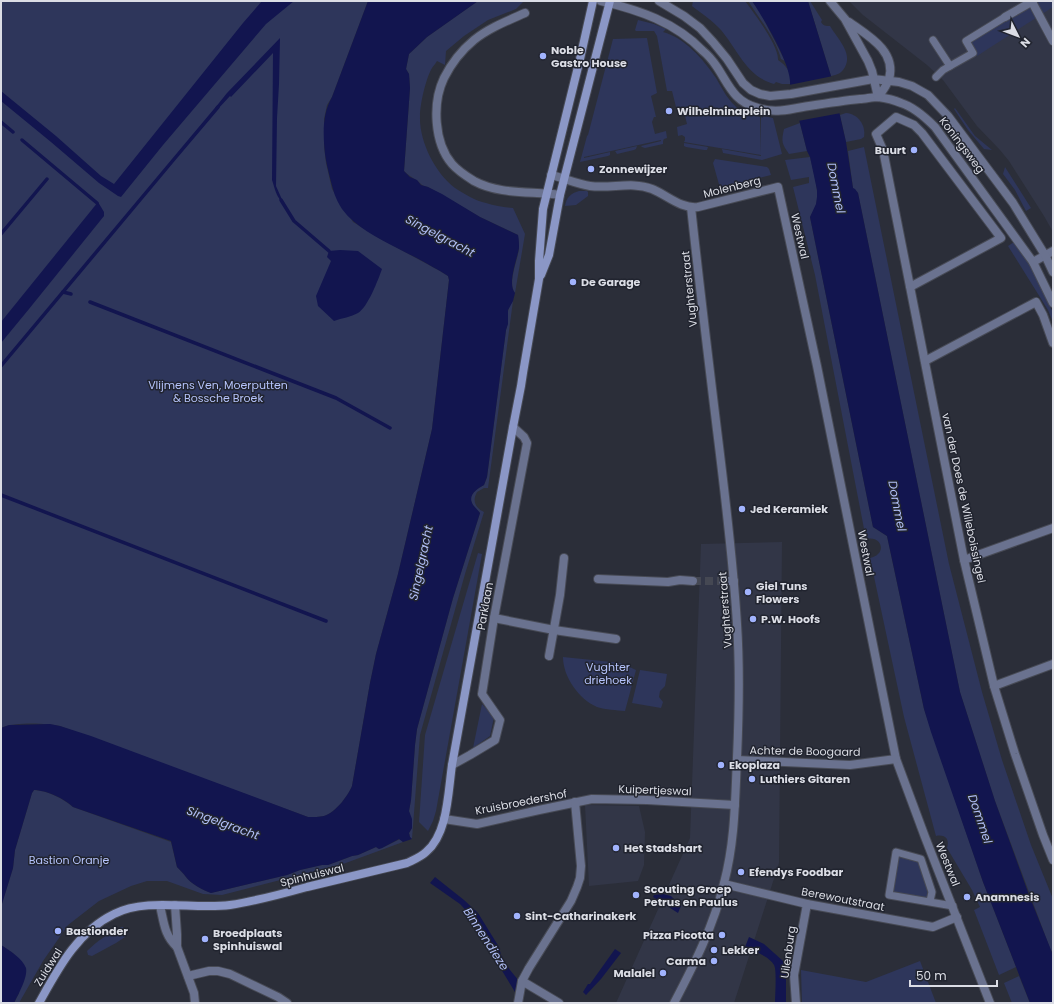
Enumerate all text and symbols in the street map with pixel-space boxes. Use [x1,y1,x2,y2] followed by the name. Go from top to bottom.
[998,16,1038,56] north arrow
[1017,34,1034,51] text: N
[551,42,627,71] place label: Noble Gastro House
[538,51,548,61] marker: Noble Gastro House
[677,103,770,119] place label: Wilhelminaplein
[664,106,674,116] marker: Wilhelminaplein
[935,113,989,177] street label: Koningsweg
[875,142,907,158] place label: Buurt
[909,145,919,155] marker: Buurt
[599,161,667,177] place label: Zonnewijzer
[823,161,850,215] water label: Dommel
[586,164,596,174] marker: Zonnewijzer
[702,172,762,202] street label: Molenberg
[403,210,478,261] water label: Singelgracht
[787,212,813,260] street label: Westwal
[677,250,701,328] street label: Vughterstraat
[581,274,641,290] place label: De Garage
[568,277,578,287] marker: De Garage
[148,377,288,406] park label: Vlijmens Ven, Moerputten & Bossche Broek
[938,412,990,584] street label: van der Does de Willeboissingel
[884,479,911,533] water label: Dommel
[750,501,828,517] place label: Jed Keramiek
[737,504,747,514] marker: Jed Keramiek
[404,523,437,602] water label: Singelgracht
[854,529,878,577] street label: Westwal
[714,571,736,649] street label: Vughterstraat
[756,578,807,607] place label: Giel Tuns Flowers
[473,581,497,631] street label: Parklaan
[743,587,753,597] marker: Giel Tuns Flowers
[761,611,820,627] place label: P.W. Hoofs
[748,614,758,624] marker: P.W. Hoofs
[584,659,632,688] park label: Vughter driehoek
[749,742,861,760] street label: Achter de Boogaard
[729,757,780,773] place label: Ekoplaza
[716,760,726,770] marker: Ekoplaza
[760,771,850,787] place label: Luthiers Gitaren
[747,774,757,784] marker: Luthiers Gitaren
[618,781,692,799] street label: Kuipertjeswal
[474,785,569,819] street label: Kruisbroedershof
[964,792,997,846] water label: Dommel
[184,802,262,844] water label: Singelgracht
[932,839,964,889] street label: Westwal
[624,840,703,856] place label: Het Stadshart
[611,843,621,853] marker: Het Stadshart
[29,852,109,868] park label: Bastion Oranje
[278,859,346,891] street label: Spinhuiswal
[749,864,843,880] place label: Efendys Foodbar
[736,867,746,877] marker: Efendys Foodbar
[644,881,738,910] place label: Scouting Groep Petrus en Paulus
[800,883,886,915] street label: Berewoutstraat
[975,889,1039,905] place label: Anamnesis
[631,890,641,900] marker: Scouting Groep Petrus en Paulus
[962,892,972,902] marker: Anamnesis
[460,904,514,974] water label: Binnendieze
[525,908,637,924] place label: Sint-Catharinakerk
[512,911,522,921] marker: Sint-Catharinakerk
[66,923,128,939] place label: Bastionder
[213,925,282,954] place label: Broedplaats Spinhuiswal
[776,925,800,979] street label: Uilenburg
[53,926,63,936] marker: Bastionder
[643,927,714,943] place label: Pizza Picotta
[717,930,727,940] marker: Pizza Picotta
[200,934,210,944] marker: Broedplaats Spinhuiswal
[722,942,759,958] place label: Lekker
[30,945,66,989] street label: Zuidwal
[709,945,719,955] marker: Lekker
[666,953,706,969] place label: Carma
[709,956,719,966] marker: Carma
[910,962,997,988] scale bar
[613,965,655,981] place label: Malalel
[916,967,947,984] text: 50 m
[658,968,668,978] marker: Malalel

